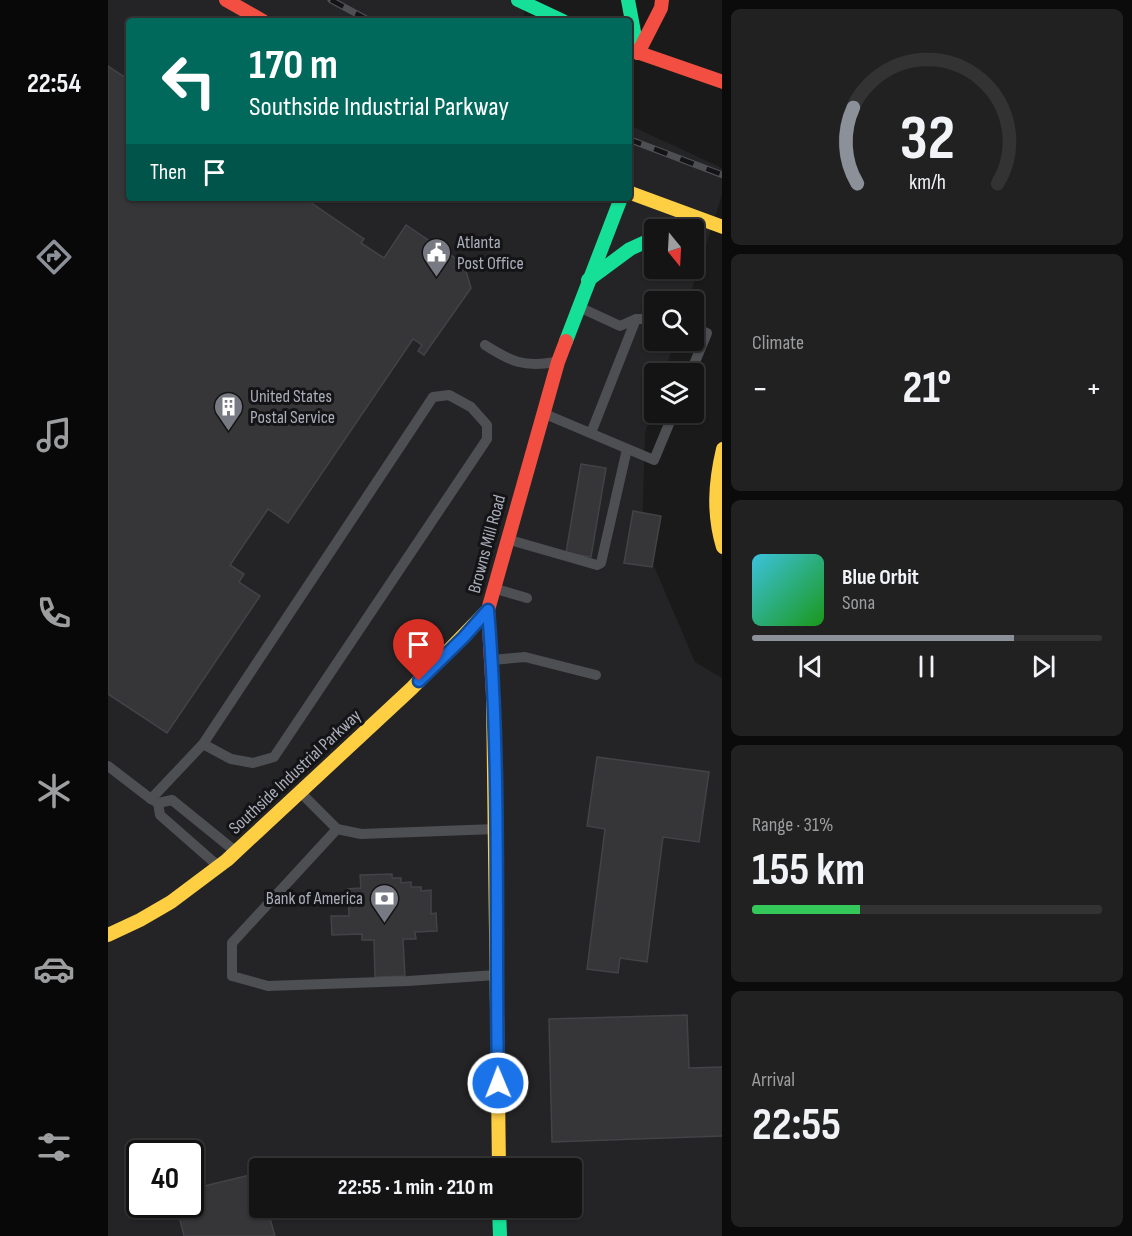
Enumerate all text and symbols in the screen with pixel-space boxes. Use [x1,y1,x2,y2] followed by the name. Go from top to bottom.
[249,40,338,91] text: 170 m
[150,42,228,120] icon: left
[27,68,81,100] text: 22:54
[249,91,509,123] text: Southside Industrial Parkway
[899,102,955,177] text: 32
[198,156,231,189] icon: arrive
[150,159,186,186] text: Then
[908,171,946,196] text: km/h
[644,219,704,279] north arrow
[644,219,704,423] map controls
[456,232,524,274] place label: Atlanta Post Office
[33,236,75,278] icon: directions
[420,236,452,278] public building icon: Atlanta Post Office
[644,291,704,351] button: search
[752,331,804,355] text: Climate
[903,361,951,416] text: 21°
[644,363,704,423] button: layers
[752,369,768,409] text: −
[1086,369,1102,409] text: +
[250,386,335,428] place label: United States Postal Service
[213,390,245,432] building icon: United States Postal Service
[33,414,75,456] icon: music
[464,493,510,595] street label: Browns Mill Road
[842,564,919,591] text: Blue Orbit
[842,591,875,615] text: Sona
[33,592,75,634] icon: phone
[393,619,444,681] pin
[402,628,435,661] icon: arrive
[794,650,827,683] icon: previous
[910,650,943,683] icon: pause
[1027,650,1060,683] icon: next
[224,705,366,839] street label: Southside Industrial Parkway
[33,770,75,812] icon: climate
[752,813,833,837] text: Range · 31%
[752,843,865,898] text: 155 km
[368,882,400,924] bank icon: Bank of America
[266,888,363,909] place label: Bank of America
[33,948,75,990] icon: car
[466,1051,530,1115] position arrow
[752,1068,795,1092] text: Arrival
[752,1098,841,1153] text: 22:55
[33,1126,75,1168] icon: filters
[126,1140,204,1218] speed limit sign: 40
[338,1174,493,1201] text: 22:55 · 1 min · 210 m

